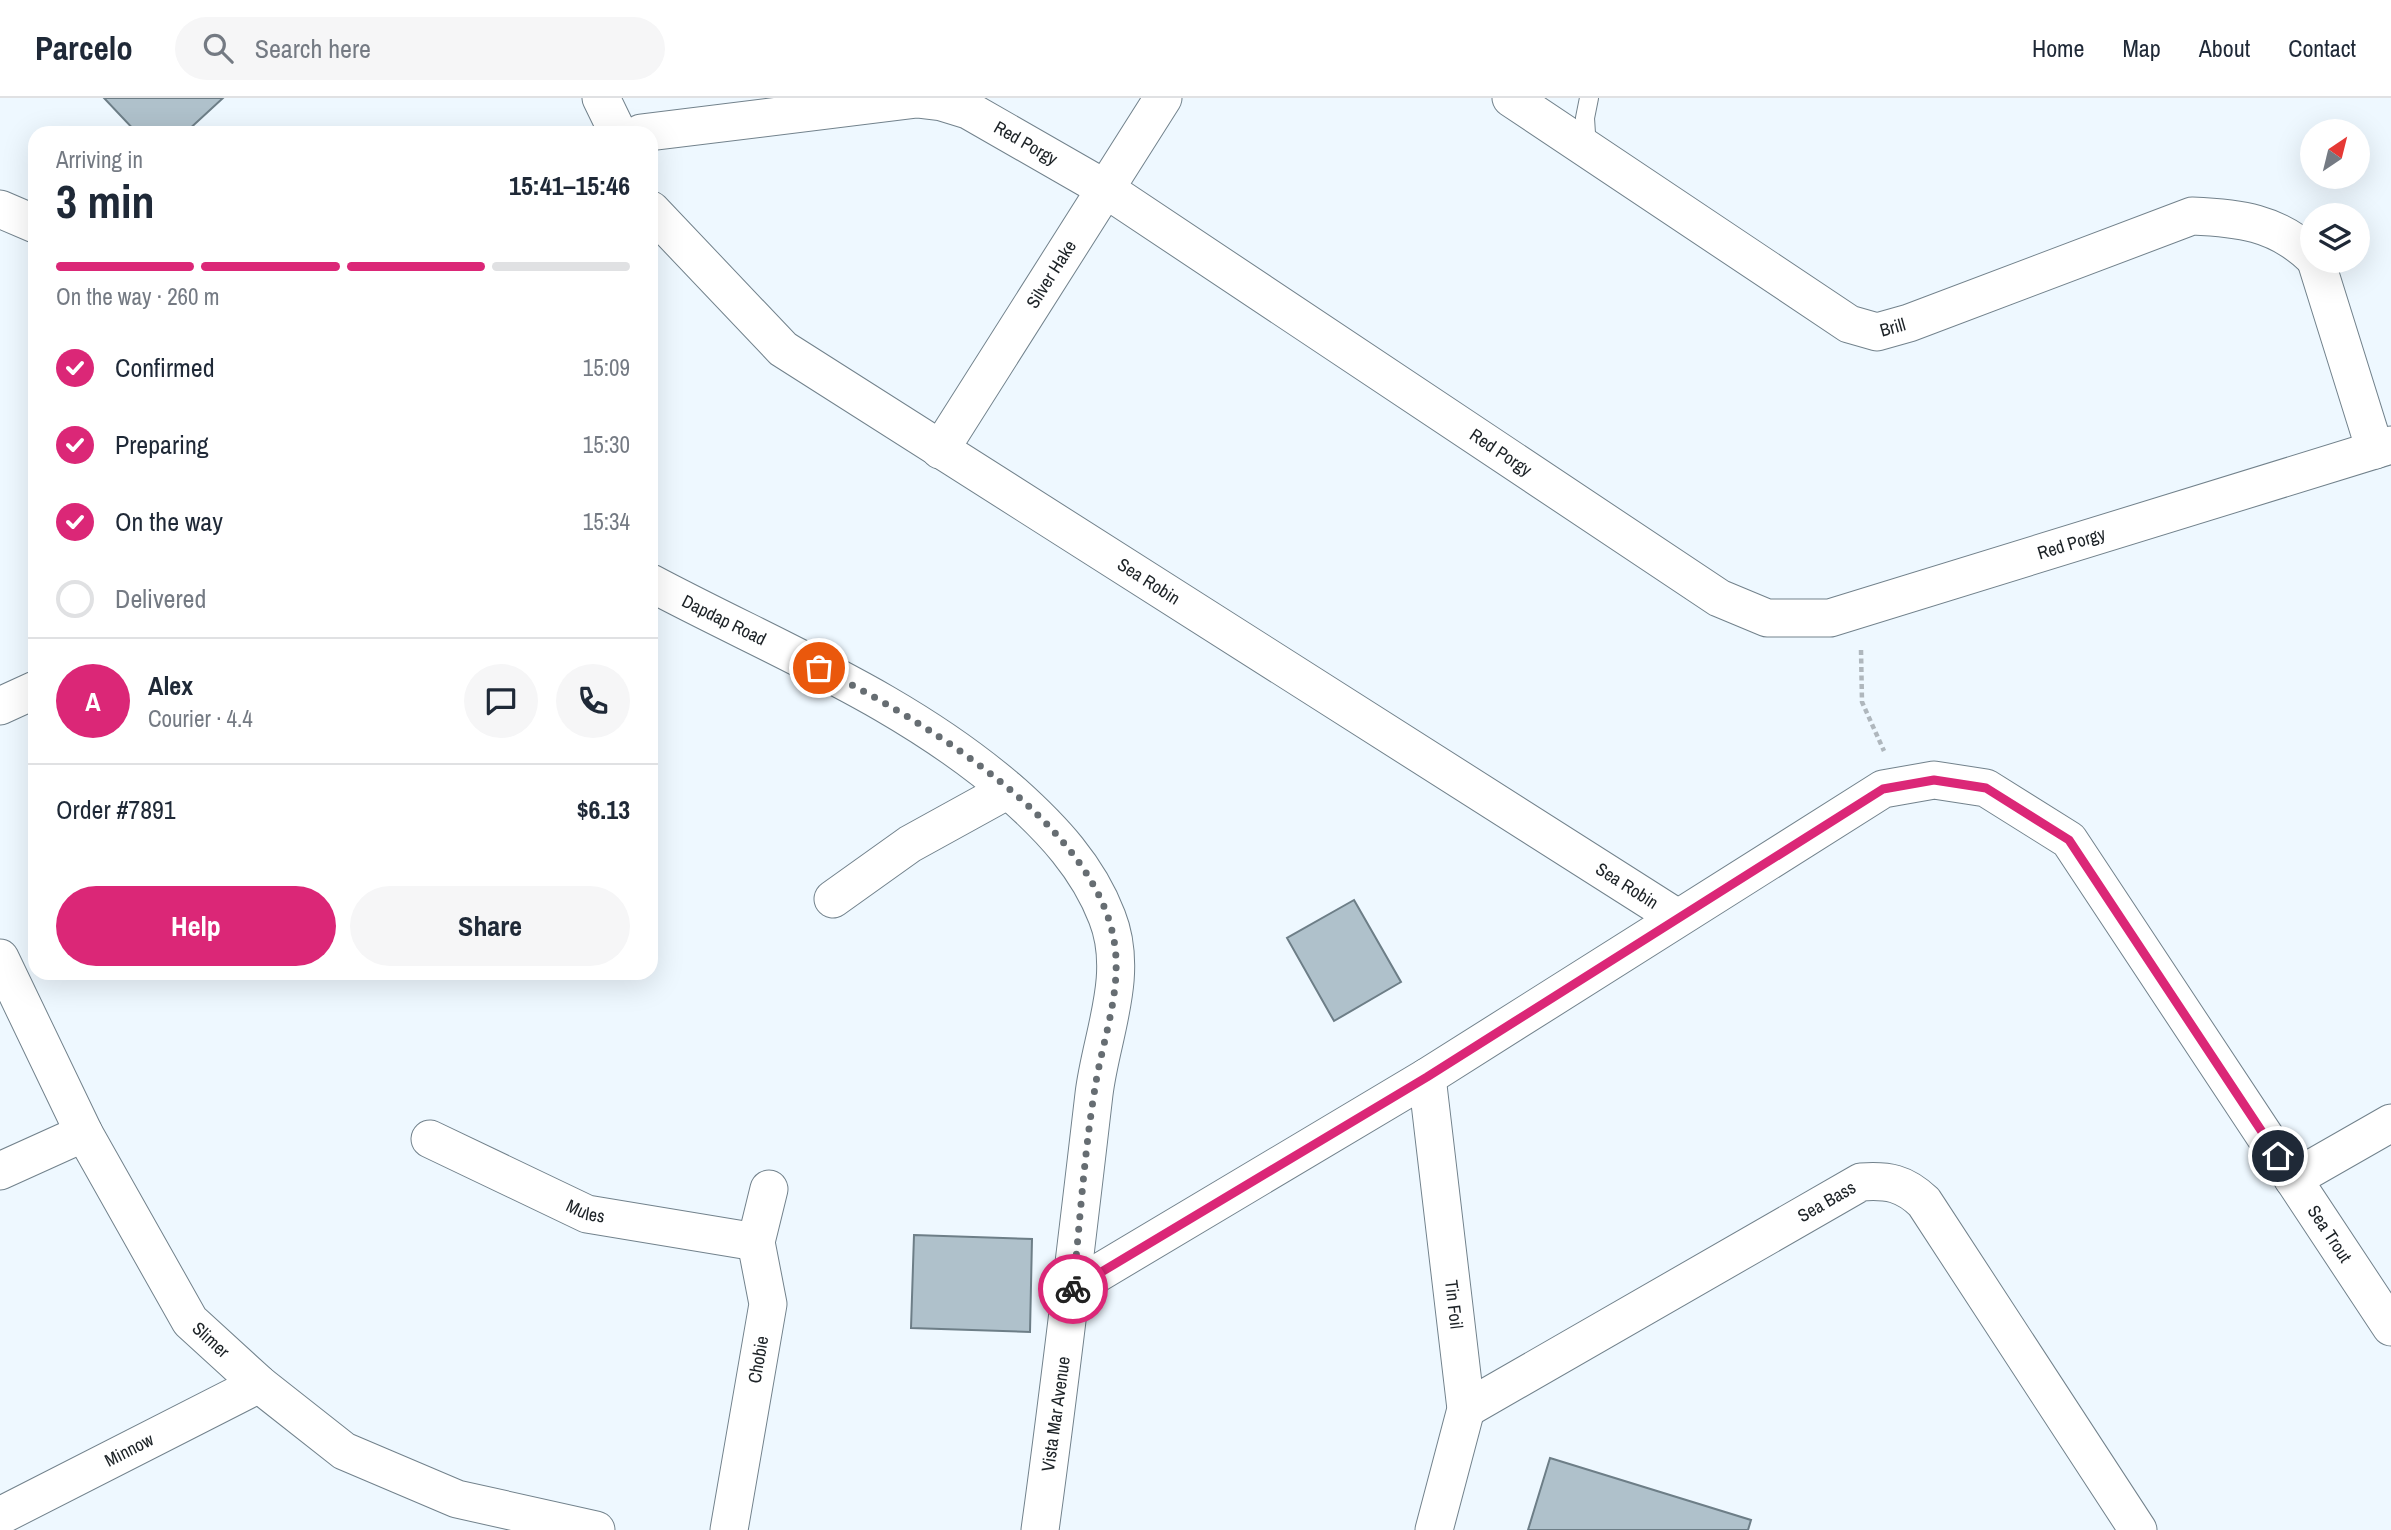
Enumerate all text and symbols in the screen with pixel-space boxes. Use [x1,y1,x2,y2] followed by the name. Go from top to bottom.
[175,17,665,80] search box
[35,26,133,70] text: Parcelo
[199,29,237,67] icon: search
[255,31,371,66] text: Search here
[2032,32,2084,64] text: Home
[2122,32,2161,64] text: Map
[2199,32,2250,64] text: About
[2288,32,2356,64] text: Contact
[989,114,1063,171] street label: Red Porgy
[2300,119,2370,189] north arrow
[2300,119,2370,273] map controls
[56,144,143,175] text: Arriving in
[509,168,630,203] text: 15:41–15:46
[56,170,155,232] text: 3 min
[2300,203,2370,273] button: layers
[1020,235,1082,313] street label: Silver Hake
[56,281,220,312] text: On the way · 260 m
[1877,312,1908,343] street label: Brill
[56,349,94,387] icon: check
[115,350,215,385] text: Confirmed
[583,352,630,383] text: 15:09
[1465,422,1537,482] street label: Red Porgy
[56,426,94,464] icon: check
[115,427,209,462] text: Preparing
[583,429,630,460] text: 15:30
[56,503,94,541] icon: check
[115,504,223,539] text: On the way
[583,506,630,537] text: 15:34
[2034,521,2109,565] street label: Red Porgy
[1113,552,1185,610] street label: Sea Robin
[115,581,206,616] text: Delivered
[678,588,771,651] street label: Dapdap Road
[789,638,849,698] pin
[800,649,838,687] icon: bag
[464,664,538,738] button: chat
[556,664,630,738] button: phone
[148,668,193,703] text: Alex
[85,684,101,719] text: A
[148,703,253,734] text: Courier · 4.4
[56,792,176,827] text: Order #7891
[577,792,630,827] text: $6.13
[1591,856,1663,915] street label: Sea Robin
[56,886,336,966] button: Help
[350,886,630,966] button: Share
[2248,1126,2308,1186] pin
[2259,1137,2297,1175] icon: home
[1793,1175,1860,1228] street label: Sea Bass
[562,1193,607,1229] street label: Mules
[2302,1200,2358,1267] street label: Sea Trout
[1038,1254,1108,1324] courier
[1054,1270,1092,1308] icon: bike
[1439,1279,1469,1330] street label: Tin Foil
[187,1316,235,1363] street label: Slimer
[742,1334,774,1385] street label: Chobie
[1035,1355,1076,1473] street label: Vista Mar Avenue
[100,1427,158,1473] street label: Minnow

